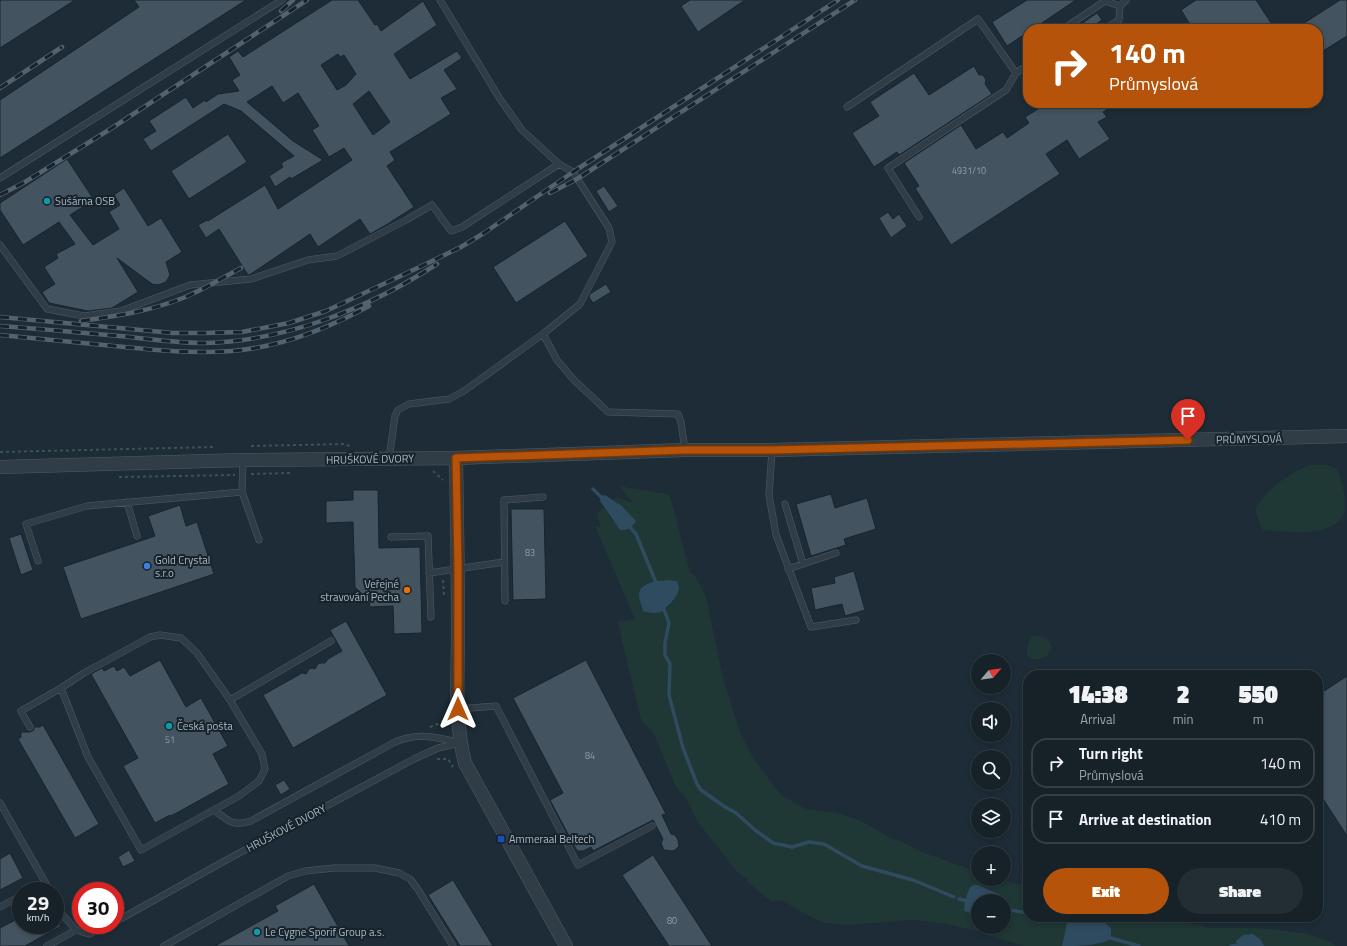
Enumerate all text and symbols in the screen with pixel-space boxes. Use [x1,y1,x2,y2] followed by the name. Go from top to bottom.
[1109,31,1186,74] text: 140 m
[1043,40,1095,92] icon: right
[1109,70,1198,97] text: Průmyslová
[952,164,986,177] house number: 4931/10
[55,193,115,209] place label: Sušárna OSB
[42,196,52,206] marker: Sušárna OSB
[1171,399,1205,440] pin
[1177,405,1199,427] icon: arrive
[1216,430,1283,448] street label: PRŮMYSLOVÁ
[326,450,414,468] street label: HRUŠKOVÉ DVORY
[525,546,535,559] house number: 83
[155,552,210,581] place label: Gold Crystal s.r.o
[142,561,152,571] marker: Gold Crystal s.r.o
[320,576,399,605] place label: Veřejné stravování Pecha
[402,585,412,595] marker: Veřejné stravování Pecha
[971,654,1011,694] north arrow
[971,654,1011,934] map controls
[1068,676,1128,712] text: 14:38
[1176,676,1190,712] text: 2
[1238,676,1278,712] text: 550
[437,688,479,730] position arrow
[971,702,1011,742] button: sound
[1080,709,1115,729] text: Arrival
[1173,709,1193,729] text: min
[1253,709,1264,729] text: m
[177,718,233,734] place label: Česká pošta
[164,721,174,731] marker: Česká pošta
[165,733,175,746] house number: 51
[1079,742,1143,765] text: Turn right
[585,749,595,762] house number: 84
[971,750,1011,790] button: search
[1045,752,1067,774] icon: right
[1260,752,1301,775] text: 140 m
[1079,765,1144,785] text: Průmyslová
[971,798,1011,838] button: layers
[243,800,329,856] street label: HRUŠKOVÉ DVORY
[1045,808,1067,830] icon: arrive
[1079,808,1212,831] text: Arrive at destination
[1260,808,1301,831] text: 410 m
[509,831,594,847] place label: Ammeraal Beltech
[496,834,506,844] marker: Ammeraal Beltech
[971,846,1011,886] button: +
[1043,868,1169,914] button: Exit
[1177,868,1303,914] button: Share
[72,882,124,934] speed limit sign: 30
[27,887,49,918] text: 29
[971,894,1011,934] button: −
[27,910,49,925] text: km/h
[667,914,677,927] house number: 80
[265,924,384,940] place label: Le Cygne Sporif Group a.s.
[252,927,262,937] marker: Le Cygne Sporif Group a.s.

